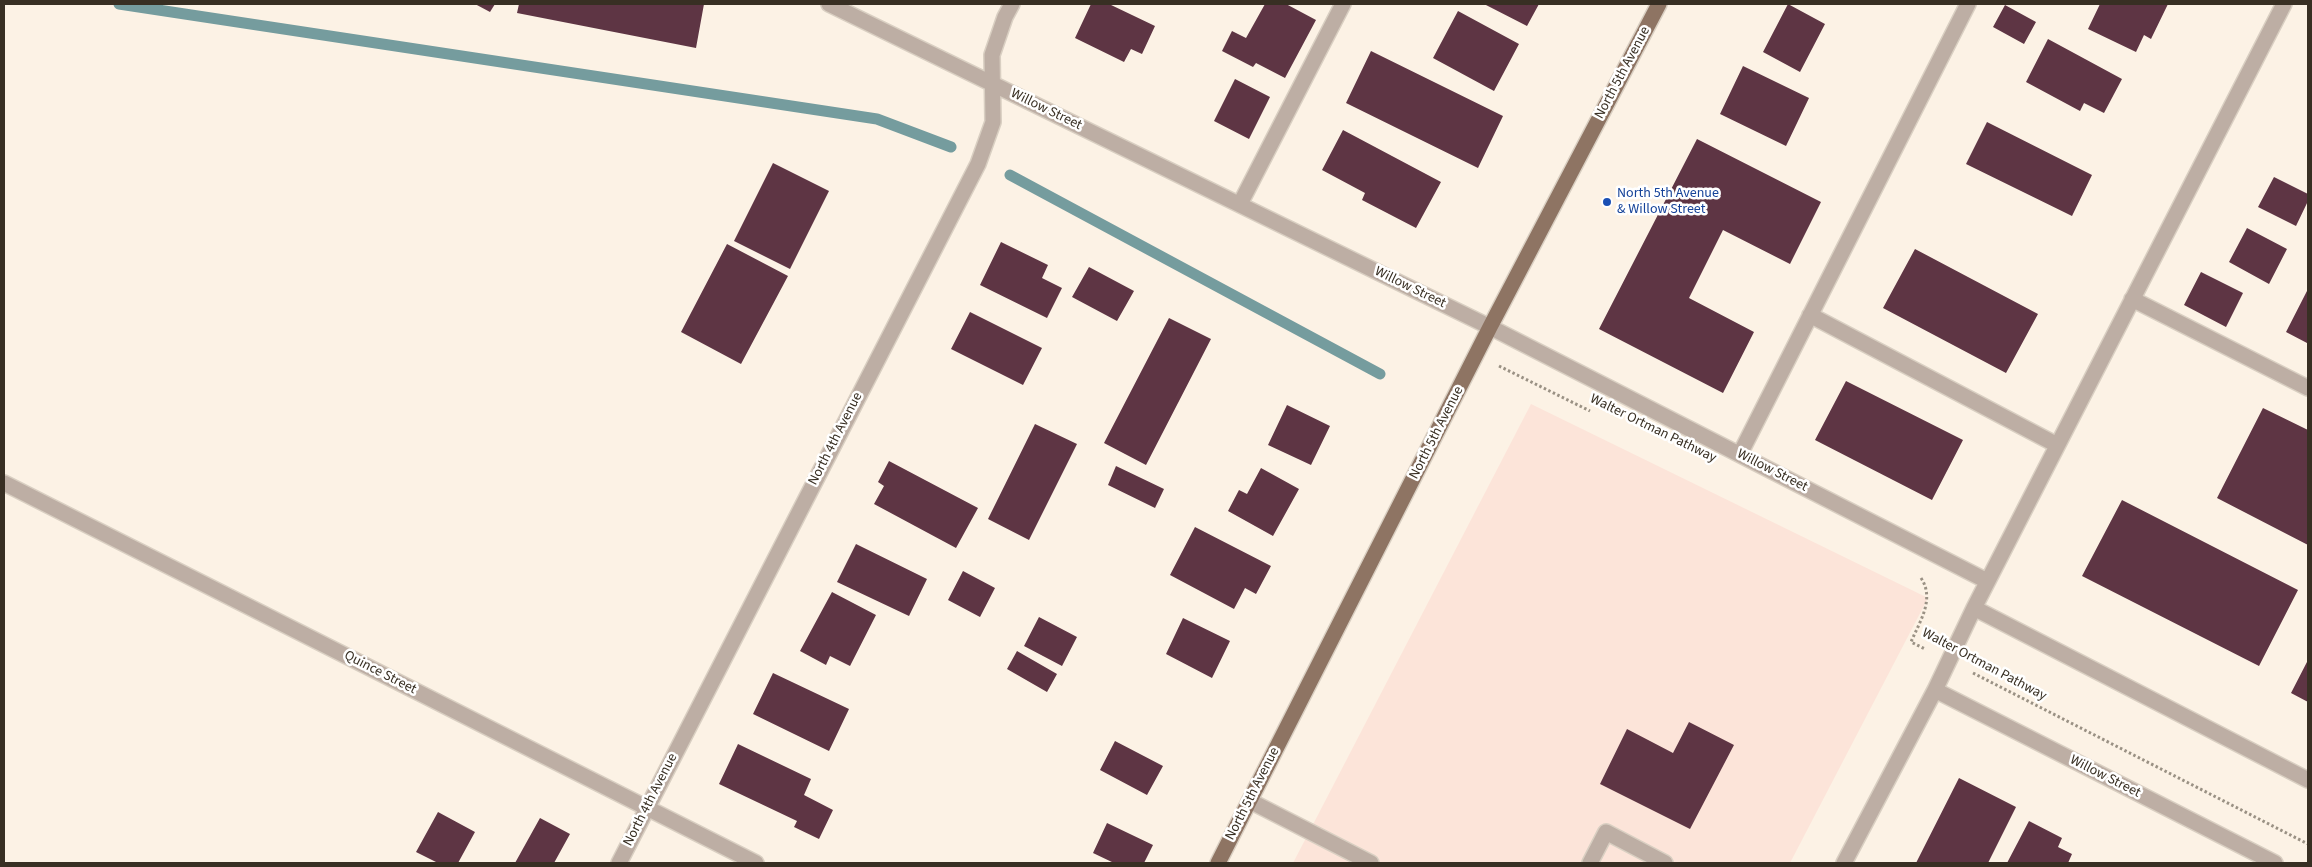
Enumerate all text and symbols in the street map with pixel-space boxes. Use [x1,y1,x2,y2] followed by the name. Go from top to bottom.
[1592,24,1654,122] street label: North 5th Avenue
[1008,86,1084,134] street label: Willow Street
[1617,186,1719,218] place label: North 5th Avenue & Willow Street
[1601,196,1613,208] marker: North 5th Avenue & Willow Street
[1372,264,1448,312] street label: Willow Street
[1406,384,1468,482] street label: North 5th Avenue
[805,390,867,488] street label: North 4th Avenue
[1587,391,1719,467] street label: Walter Ortman Pathway
[1734,446,1810,496] street label: Willow Street
[1919,625,2049,705] street label: Walter Ortman Pathway
[341,648,419,698] street label: Quince Street
[1222,745,1284,843] street label: North 5th Avenue
[620,751,682,849] street label: North 4th Avenue
[2067,752,2143,802] street label: Willow Street

